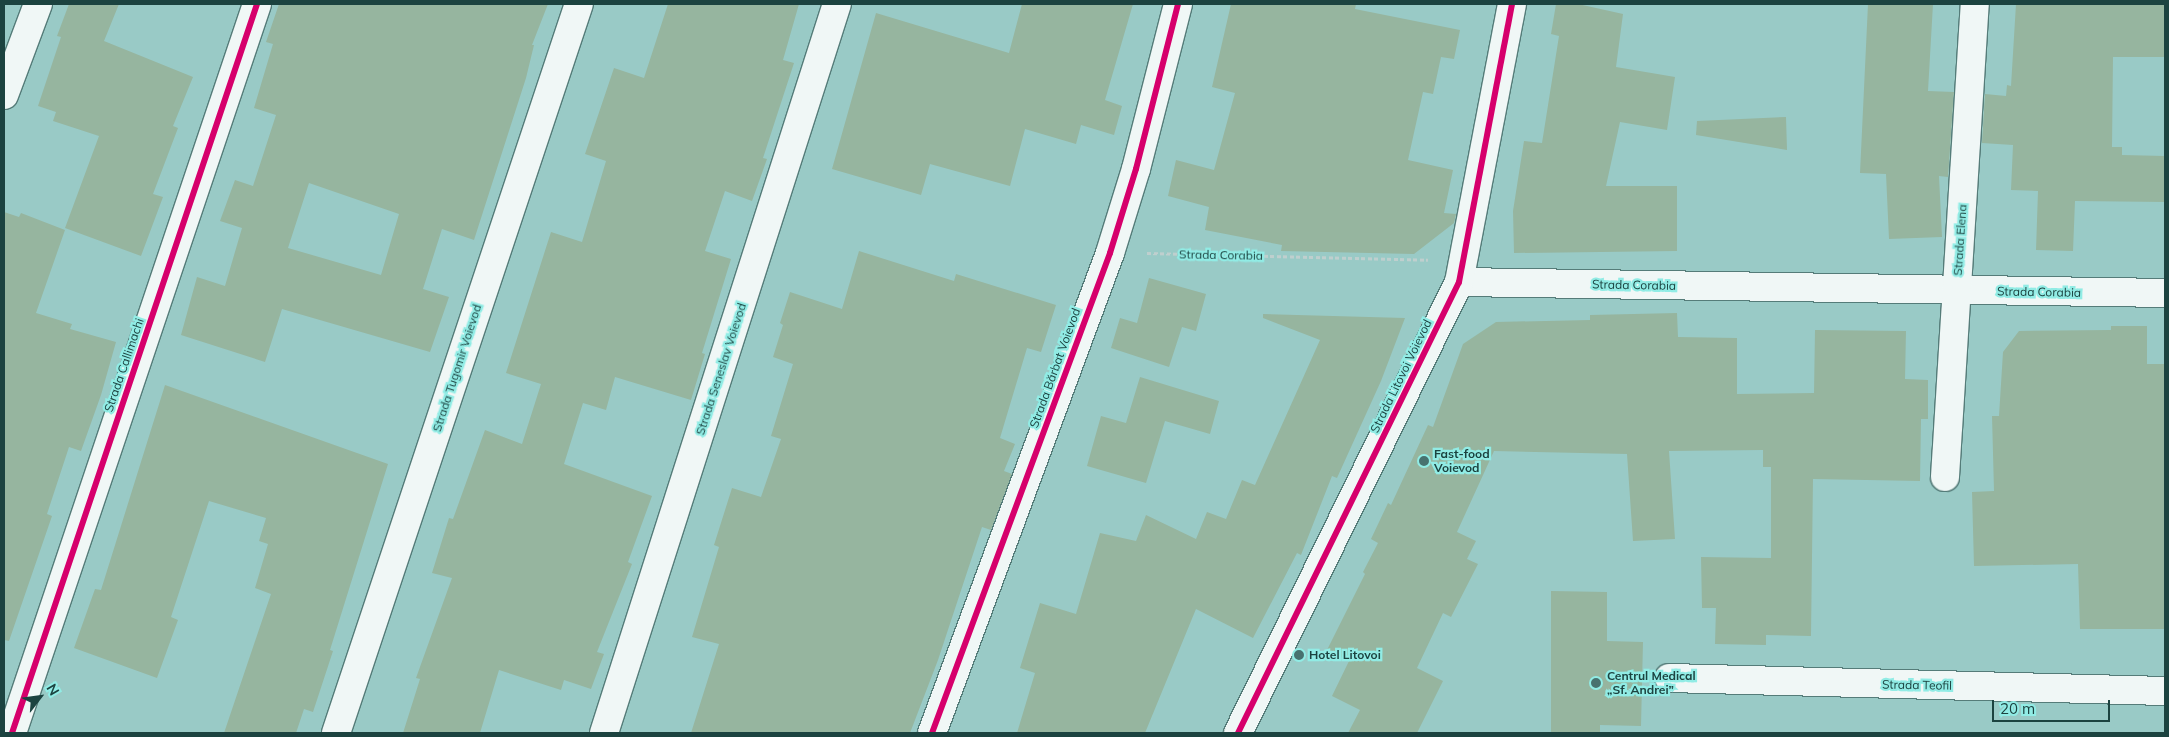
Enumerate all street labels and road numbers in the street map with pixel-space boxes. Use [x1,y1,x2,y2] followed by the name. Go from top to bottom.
[1950,204,1970,276] street label: Strada Elena
[1179,247,1263,263] street label: Strada Corabia
[1592,277,1676,293] street label: Strada Corabia
[1997,284,2081,300] street label: Strada Corabia
[693,301,749,437] street label: Strada Seneslav Voievod
[430,302,484,434] street label: Strada Tugomir Voievod
[1027,306,1083,430] street label: Strada Bărbat Voievod
[101,316,147,414] street label: Strada Callimachi
[1367,317,1435,435] street label: Strada Litovoi Voievod
[1882,677,1952,693] street label: Strada Teofil

